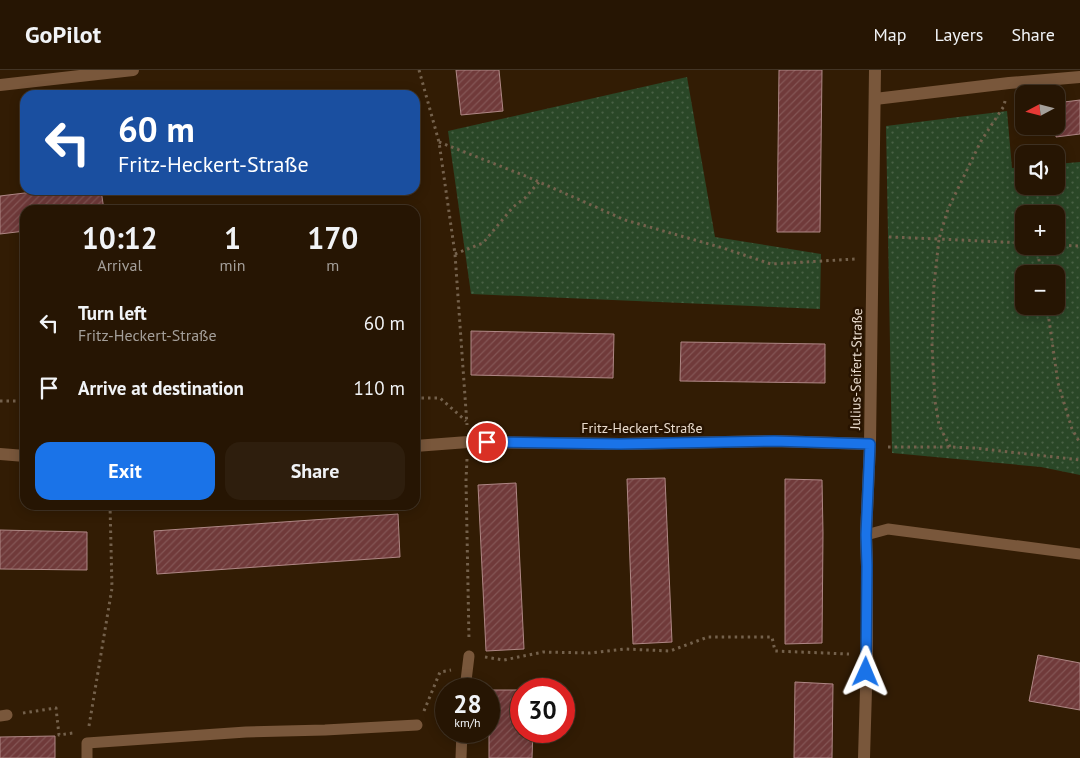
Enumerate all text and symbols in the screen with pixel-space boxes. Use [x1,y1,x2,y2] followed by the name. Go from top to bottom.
[25,19,101,50] text: GoPilot
[874,23,906,46] text: Map
[934,23,983,46] text: Layers
[1011,23,1055,46] text: Share
[1015,85,1065,135] north arrow
[1015,85,1065,315] map controls
[118,106,195,152] text: 60 m
[35,110,100,175] icon: left
[1015,145,1065,195] button: sound
[118,150,309,178] text: Fritz-Heckert-Straße
[1015,205,1065,255] button: +
[82,218,158,257] text: 10:12
[224,218,241,257] text: 1
[307,218,358,257] text: 170
[97,255,142,275] text: Arrival
[220,255,246,275] text: min
[326,255,339,275] text: m
[1015,265,1065,315] button: −
[78,301,147,325] text: Turn left
[846,308,866,431] street label: Julius-Seifert-Straße
[35,309,63,337] icon: left
[364,311,405,335] text: 60 m
[78,325,217,345] text: Fritz-Heckert-Straße
[35,374,63,402] icon: arrive
[78,376,244,400] text: Arrive at destination
[353,376,405,400] text: 110 m
[581,419,703,437] street label: Fritz-Heckert-Straße
[466,421,508,463] pin
[473,428,501,456] icon: arrive
[35,442,215,500] button: Exit
[225,442,405,500] button: Share
[839,645,891,697] position arrow
[510,678,575,743] speed limit sign: 30
[453,688,482,720] text: 28
[454,715,481,730] text: km/h

